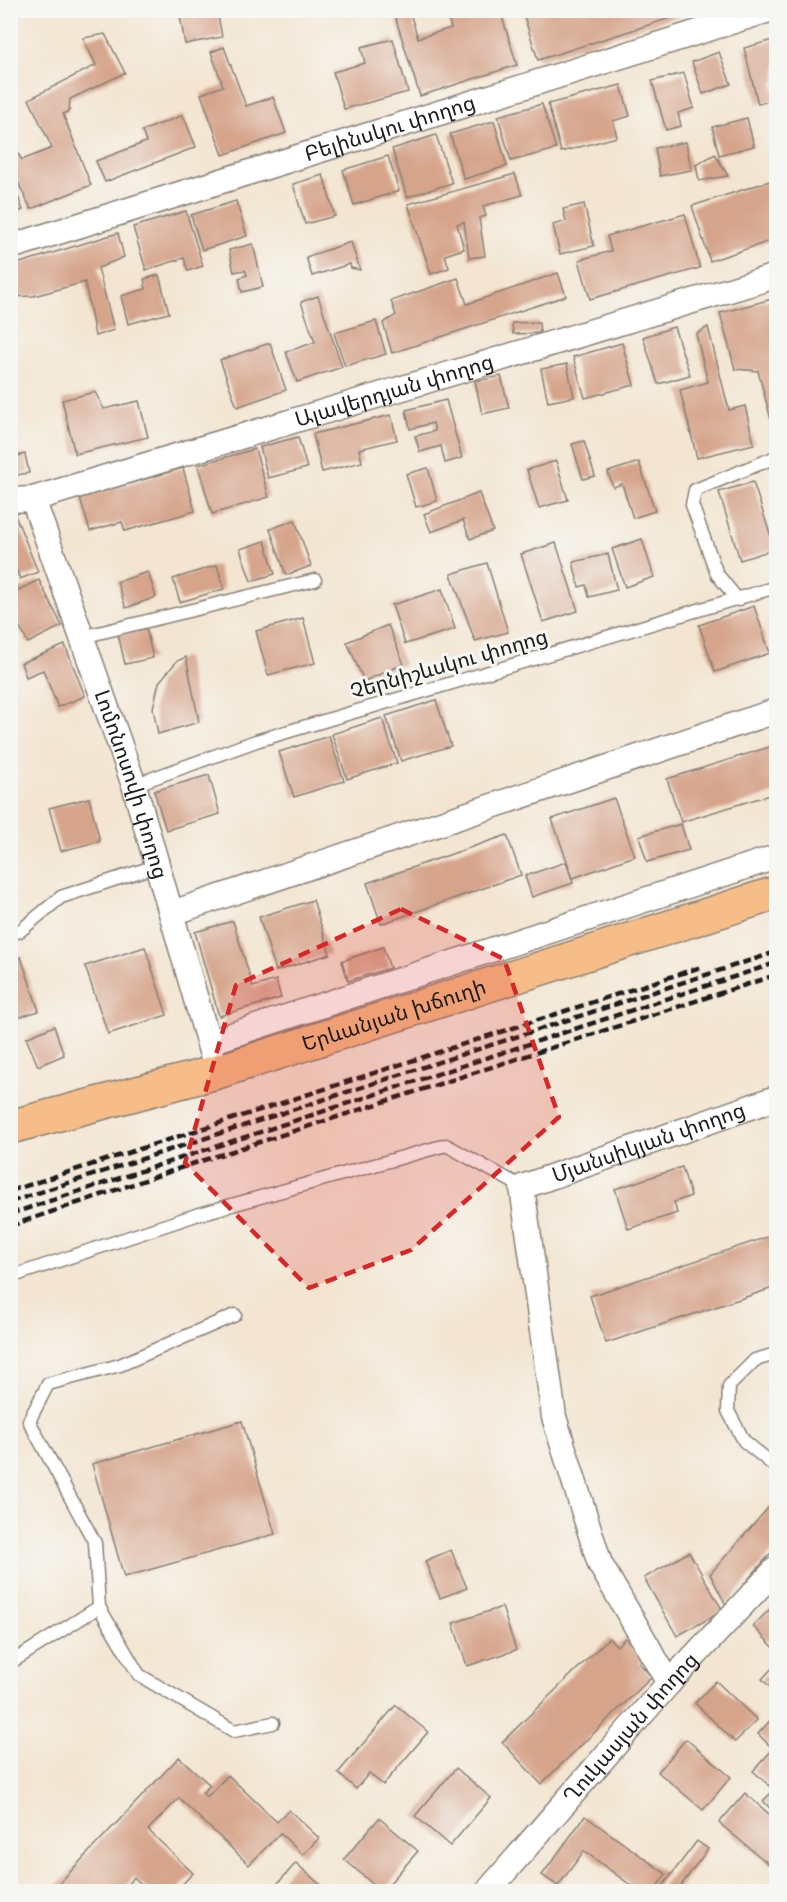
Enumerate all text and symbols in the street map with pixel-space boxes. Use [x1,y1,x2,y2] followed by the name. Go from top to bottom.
[301,90,479,169] street label: Բելինսկու փողոց
[292,349,497,435] street label: Ալավերդյան փողոց
[347,623,551,707] street label: Չերնիշևսկու փողոց
[87,686,174,883] street label: Լոմոնոսովի փողոց
[299,974,490,1059] street label: Երևանյան խճուղի
[549,1097,749,1190] street label: Մյանսիկյան փողոց
[557,1647,705,1810] street label: Ղուկասյան փողոց

